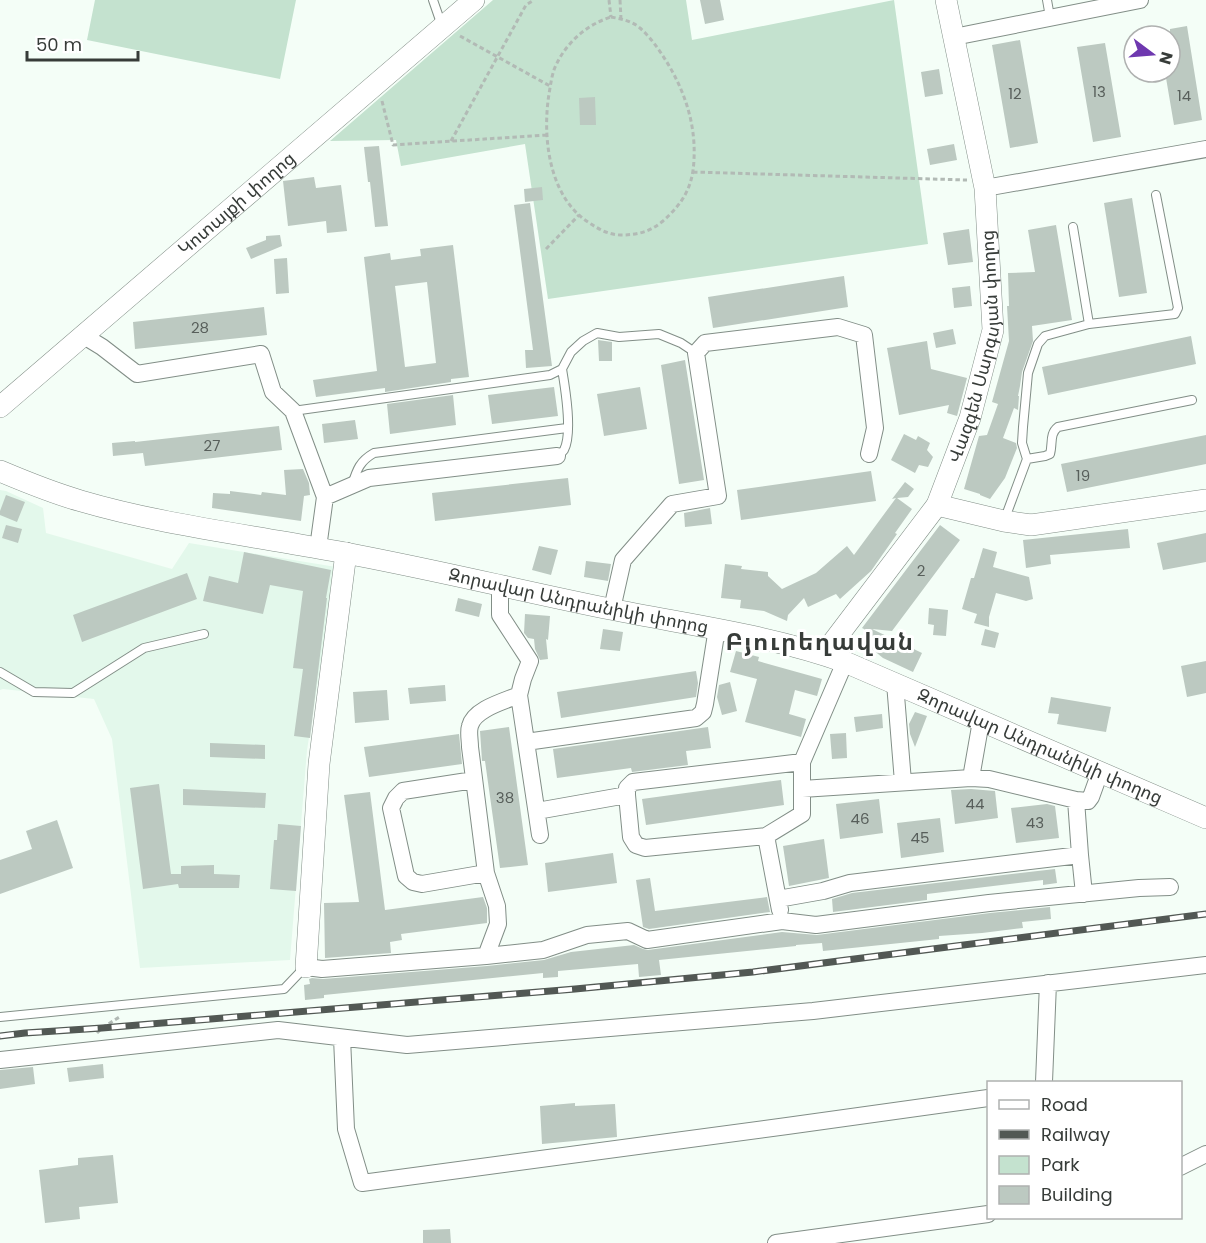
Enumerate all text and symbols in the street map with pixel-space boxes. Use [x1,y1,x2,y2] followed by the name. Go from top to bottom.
[27,24,138,62] scale bar
[1122,24,1182,84] north arrow
[36,32,82,57] text: 50 m
[1153,49,1179,67] text: N
[1092,81,1106,102] house number: 13
[1008,83,1022,104] house number: 12
[1177,85,1191,106] house number: 14
[172,146,300,261] street label: Կոտայքի փողոց
[941,229,1006,466] street label: Վազգեն Սարգսյան փողոց
[191,317,209,338] house number: 28
[204,435,220,456] house number: 27
[1076,465,1090,486] house number: 19
[917,560,925,581] house number: 2
[446,561,711,639] street label: Զորավար Անդրանիկի փողոց
[725,625,915,658] district label: Բյուրեղավան
[914,682,1167,810] street label: Զորավար Անդրանիկի փողոց
[496,787,514,808] house number: 38
[966,793,984,814] house number: 44
[851,808,869,829] house number: 46
[1026,812,1044,833] house number: 43
[911,827,929,848] house number: 45
[987,1081,1182,1219] legend
[1041,1092,1088,1117] text: Road
[1041,1122,1110,1147] text: Railway
[1041,1152,1080,1177] text: Park
[1041,1182,1113,1207] text: Building

